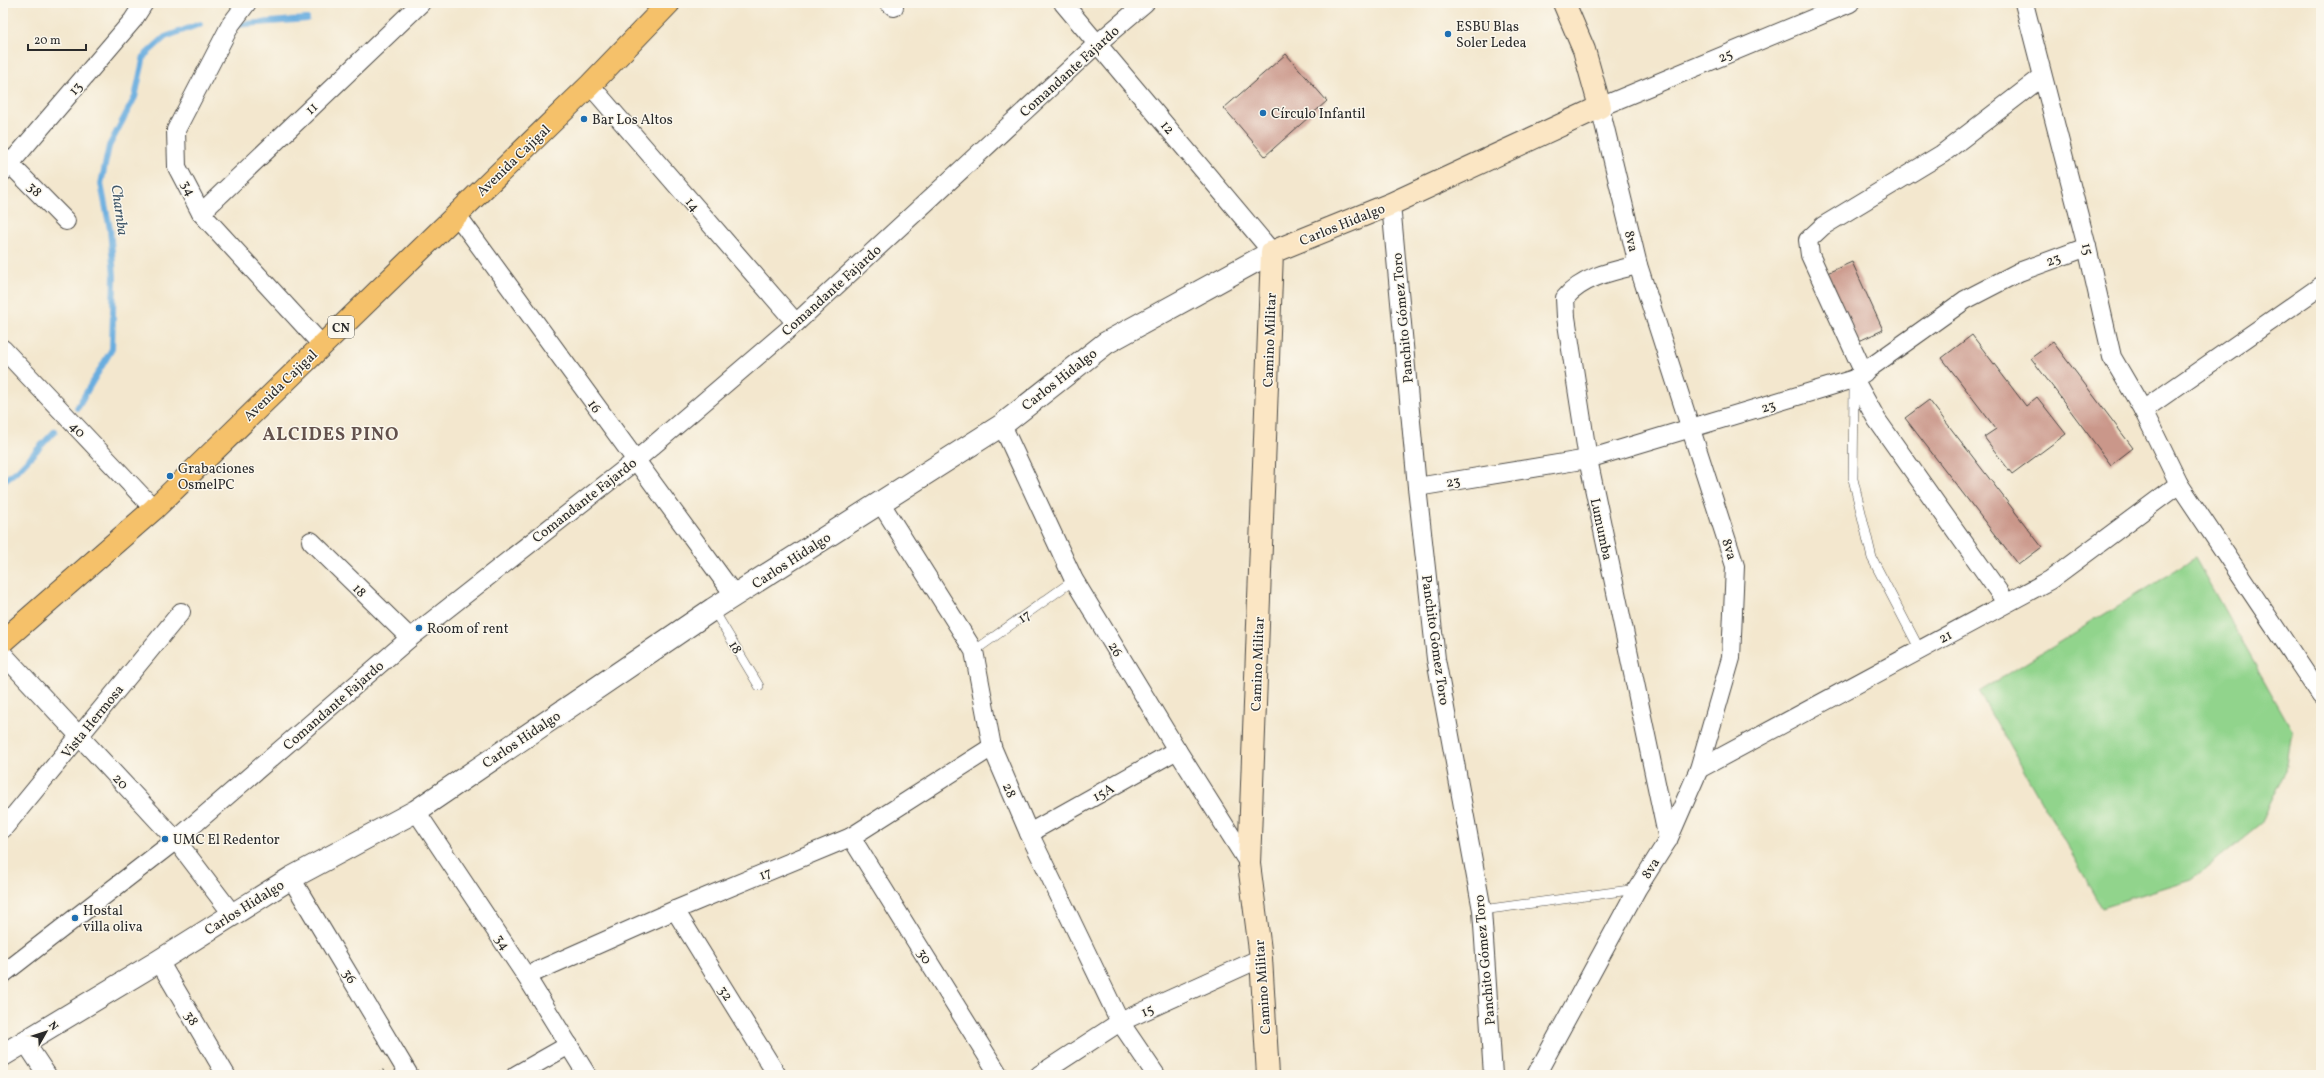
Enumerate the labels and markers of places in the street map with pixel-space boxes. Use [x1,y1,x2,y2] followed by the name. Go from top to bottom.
[1456,18,1527,53] place label: ESBU Blas Soler Ledea
[1443,29,1453,39] marker: ESBU Blas Soler Ledea
[1271,105,1366,124] place label: Círculo Infantil
[1258,108,1268,118] marker: Círculo Infantil
[592,111,673,130] place label: Bar Los Altos
[579,114,589,124] marker: Bar Los Altos
[178,460,255,495] place label: Grabaciones OsmelPC
[165,471,175,481] marker: Grabaciones OsmelPC
[427,620,509,639] place label: Room of rent
[414,623,424,633] marker: Room of rent
[173,831,280,850] place label: UMC El Redentor
[160,834,170,844] marker: UMC El Redentor
[83,902,143,937] place label: Hostal villa oliva
[70,913,80,923] marker: Hostal villa oliva

